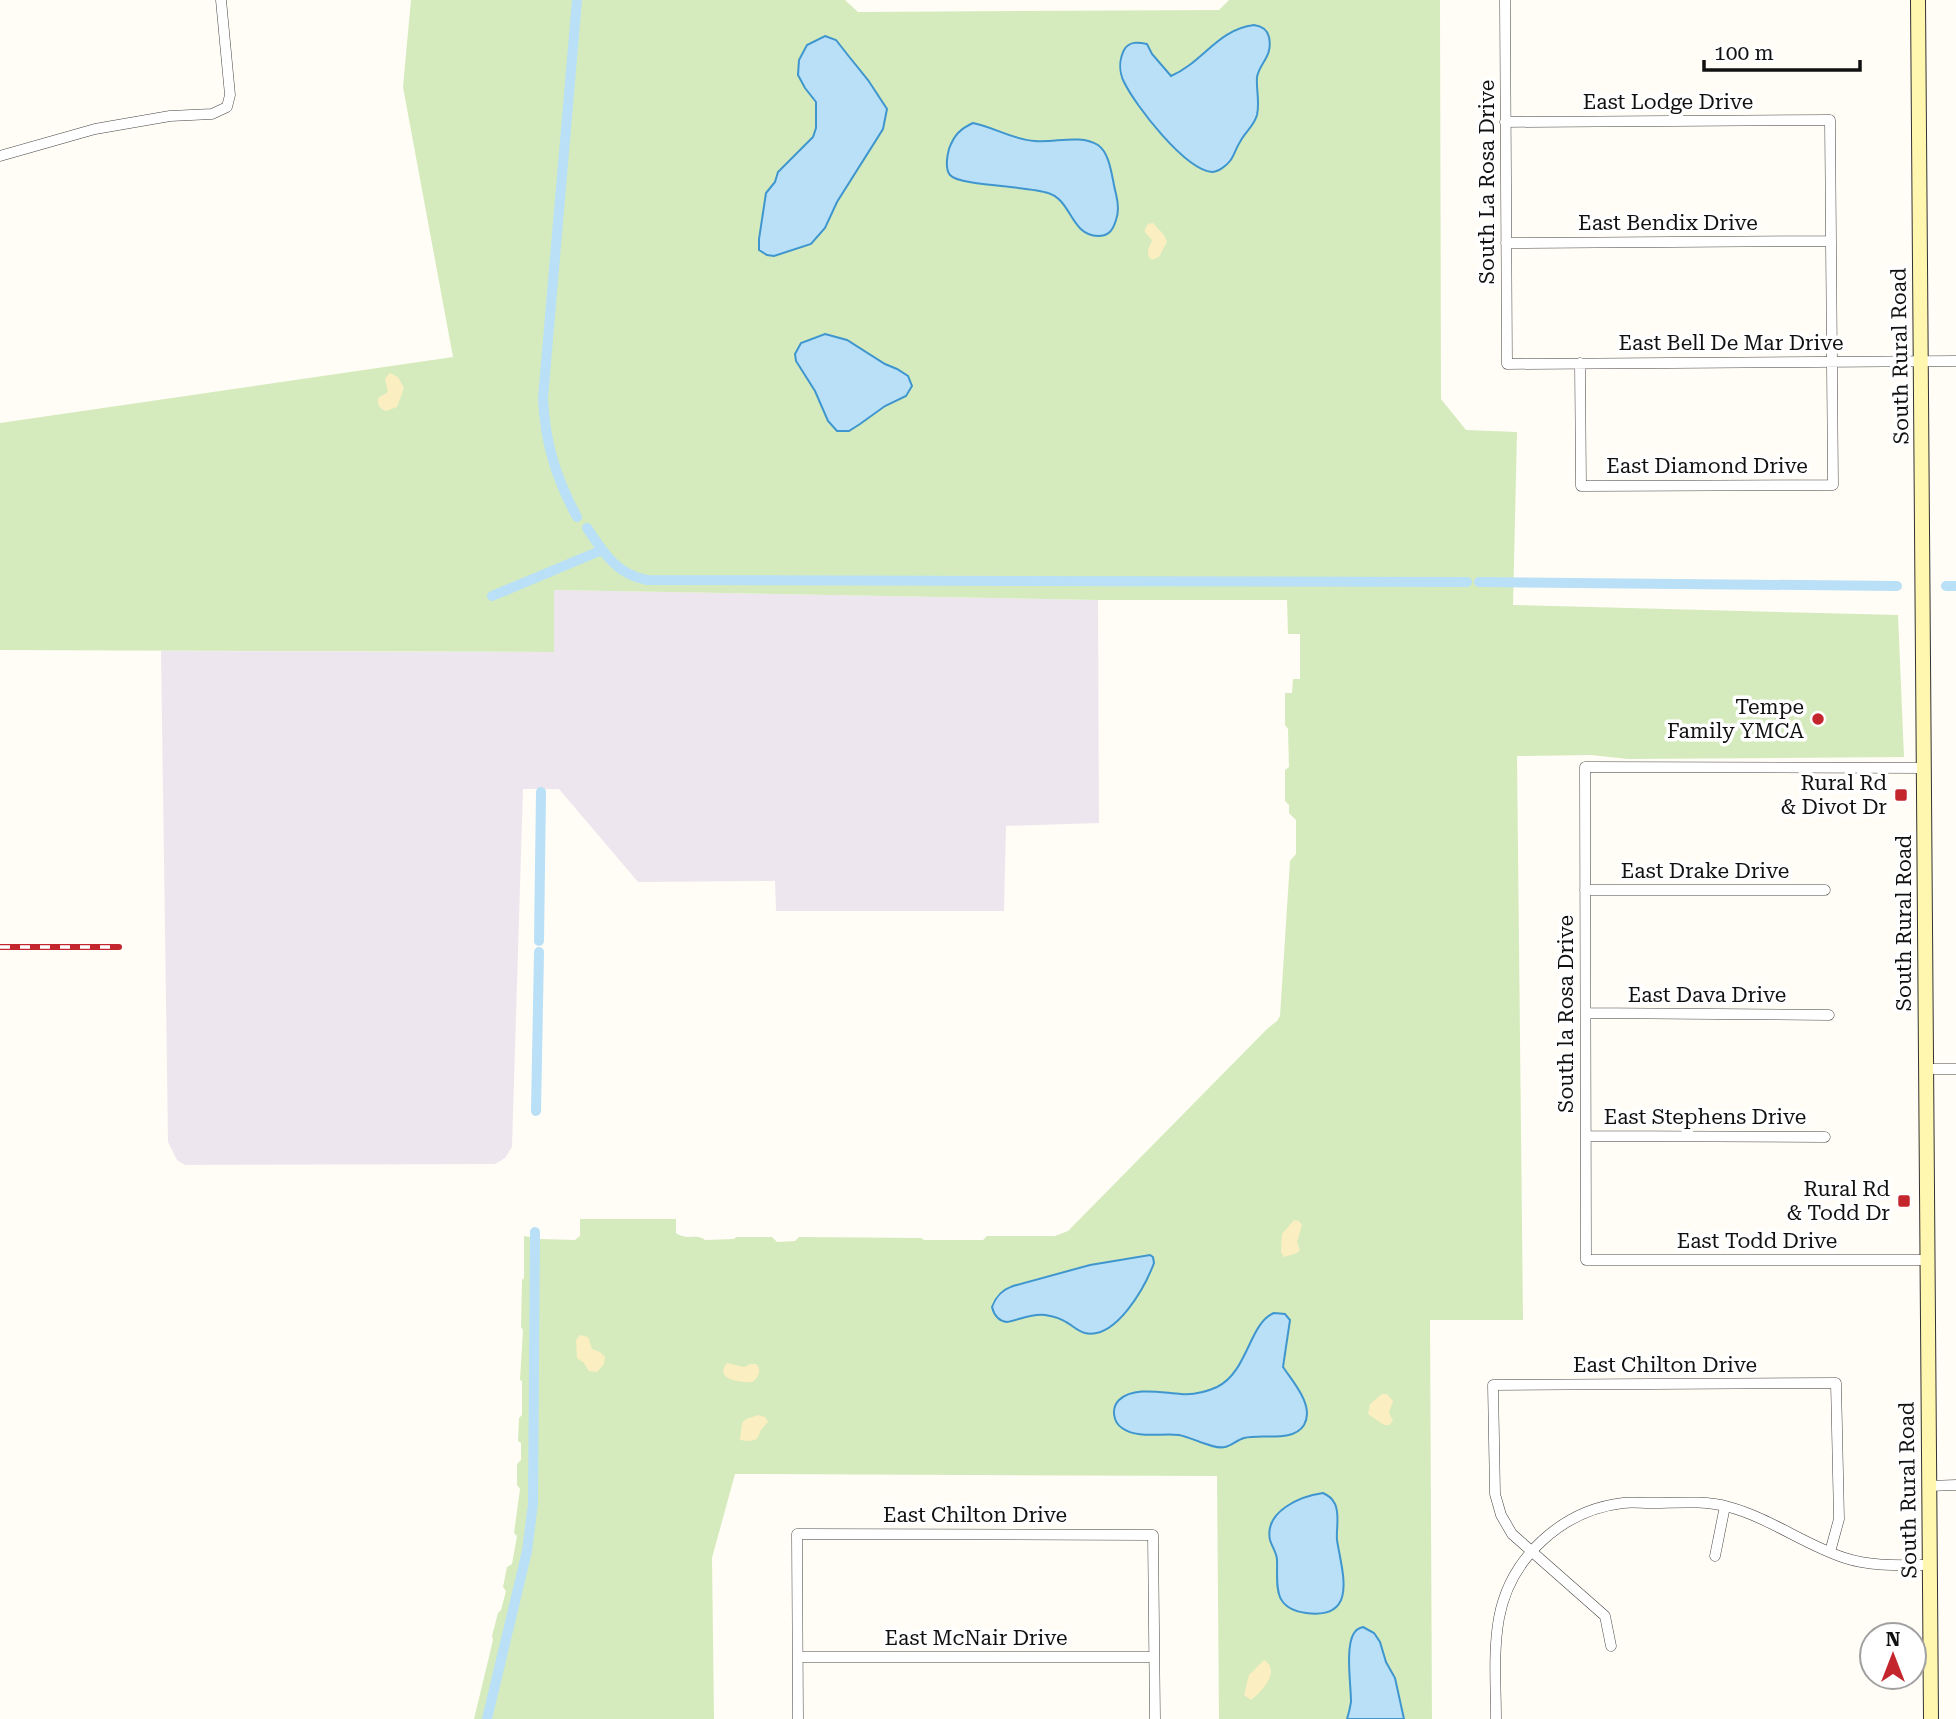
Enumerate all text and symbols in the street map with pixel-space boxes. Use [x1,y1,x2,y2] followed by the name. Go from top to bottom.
[1704,28,1860,72] scale bar
[1714,41,1774,65] text: 100 m
[1475,80,1499,284] street label: South La Rosa Drive
[1583,90,1753,114] street label: East Lodge Drive
[1578,211,1758,235] street label: East Bendix Drive
[1886,267,1914,444] street label: South Rural Road
[1619,331,1843,355] street label: East Bell De Mar Drive
[1606,454,1808,478] street label: East Diamond Drive
[1667,695,1804,743] place label: Tempe Family YMCA
[1810,711,1826,727] marker: Tempe Family YMCA
[1781,771,1888,819] place label: Rural Rd & Divot Dr
[1893,787,1909,803] marker: Rural Rd & Divot Dr
[1892,834,1916,1011] street label: South Rural Road
[1621,859,1789,883] street label: East Drake Drive
[1554,915,1578,1113] street label: South la Rosa Drive
[1628,983,1786,1007] street label: East Dava Drive
[1604,1105,1806,1129] street label: East Stephens Drive
[1786,1177,1891,1225] place label: Rural Rd & Todd Dr
[1896,1193,1912,1209] marker: Rural Rd & Todd Dr
[1677,1229,1837,1253] street label: East Todd Drive
[1573,1353,1757,1377] street label: East Chilton Drive
[1894,1401,1922,1578] street label: South Rural Road
[883,1503,1067,1527] street label: East Chilton Drive
[1858,1621,1928,1691] north arrow
[885,1626,1067,1650] street label: East McNair Drive
[1886,1628,1901,1651] text: N

